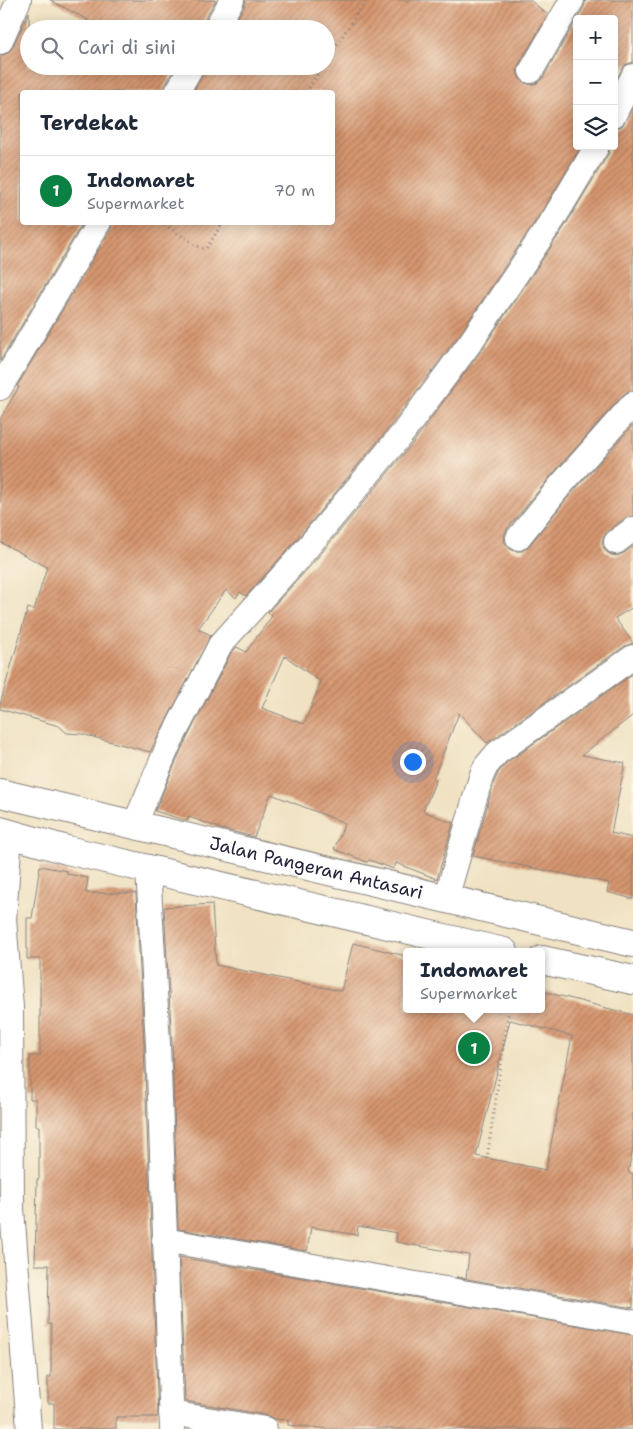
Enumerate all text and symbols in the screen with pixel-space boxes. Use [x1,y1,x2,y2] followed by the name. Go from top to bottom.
[573,15,618,150] map controls
[573,15,618,60] button: +
[20,20,335,75] search box
[38,34,66,62] icon: search
[78,35,176,60] text: Cari di sini
[573,60,618,105] button: −
[573,105,618,150] button: layers
[40,109,138,137] text: Terdekat
[87,168,195,193] text: Indomaret
[52,180,60,201] text: 1
[274,180,315,201] text: 70 m
[87,193,184,214] text: Supermarket
[400,749,426,775] your location
[207,831,425,905] street label: Jalan Pangeran Antasari
[403,948,545,1013] popup
[420,958,528,983] text: Indomaret
[420,983,518,1004] text: Supermarket
[458,1029,490,1067] pin: 1

